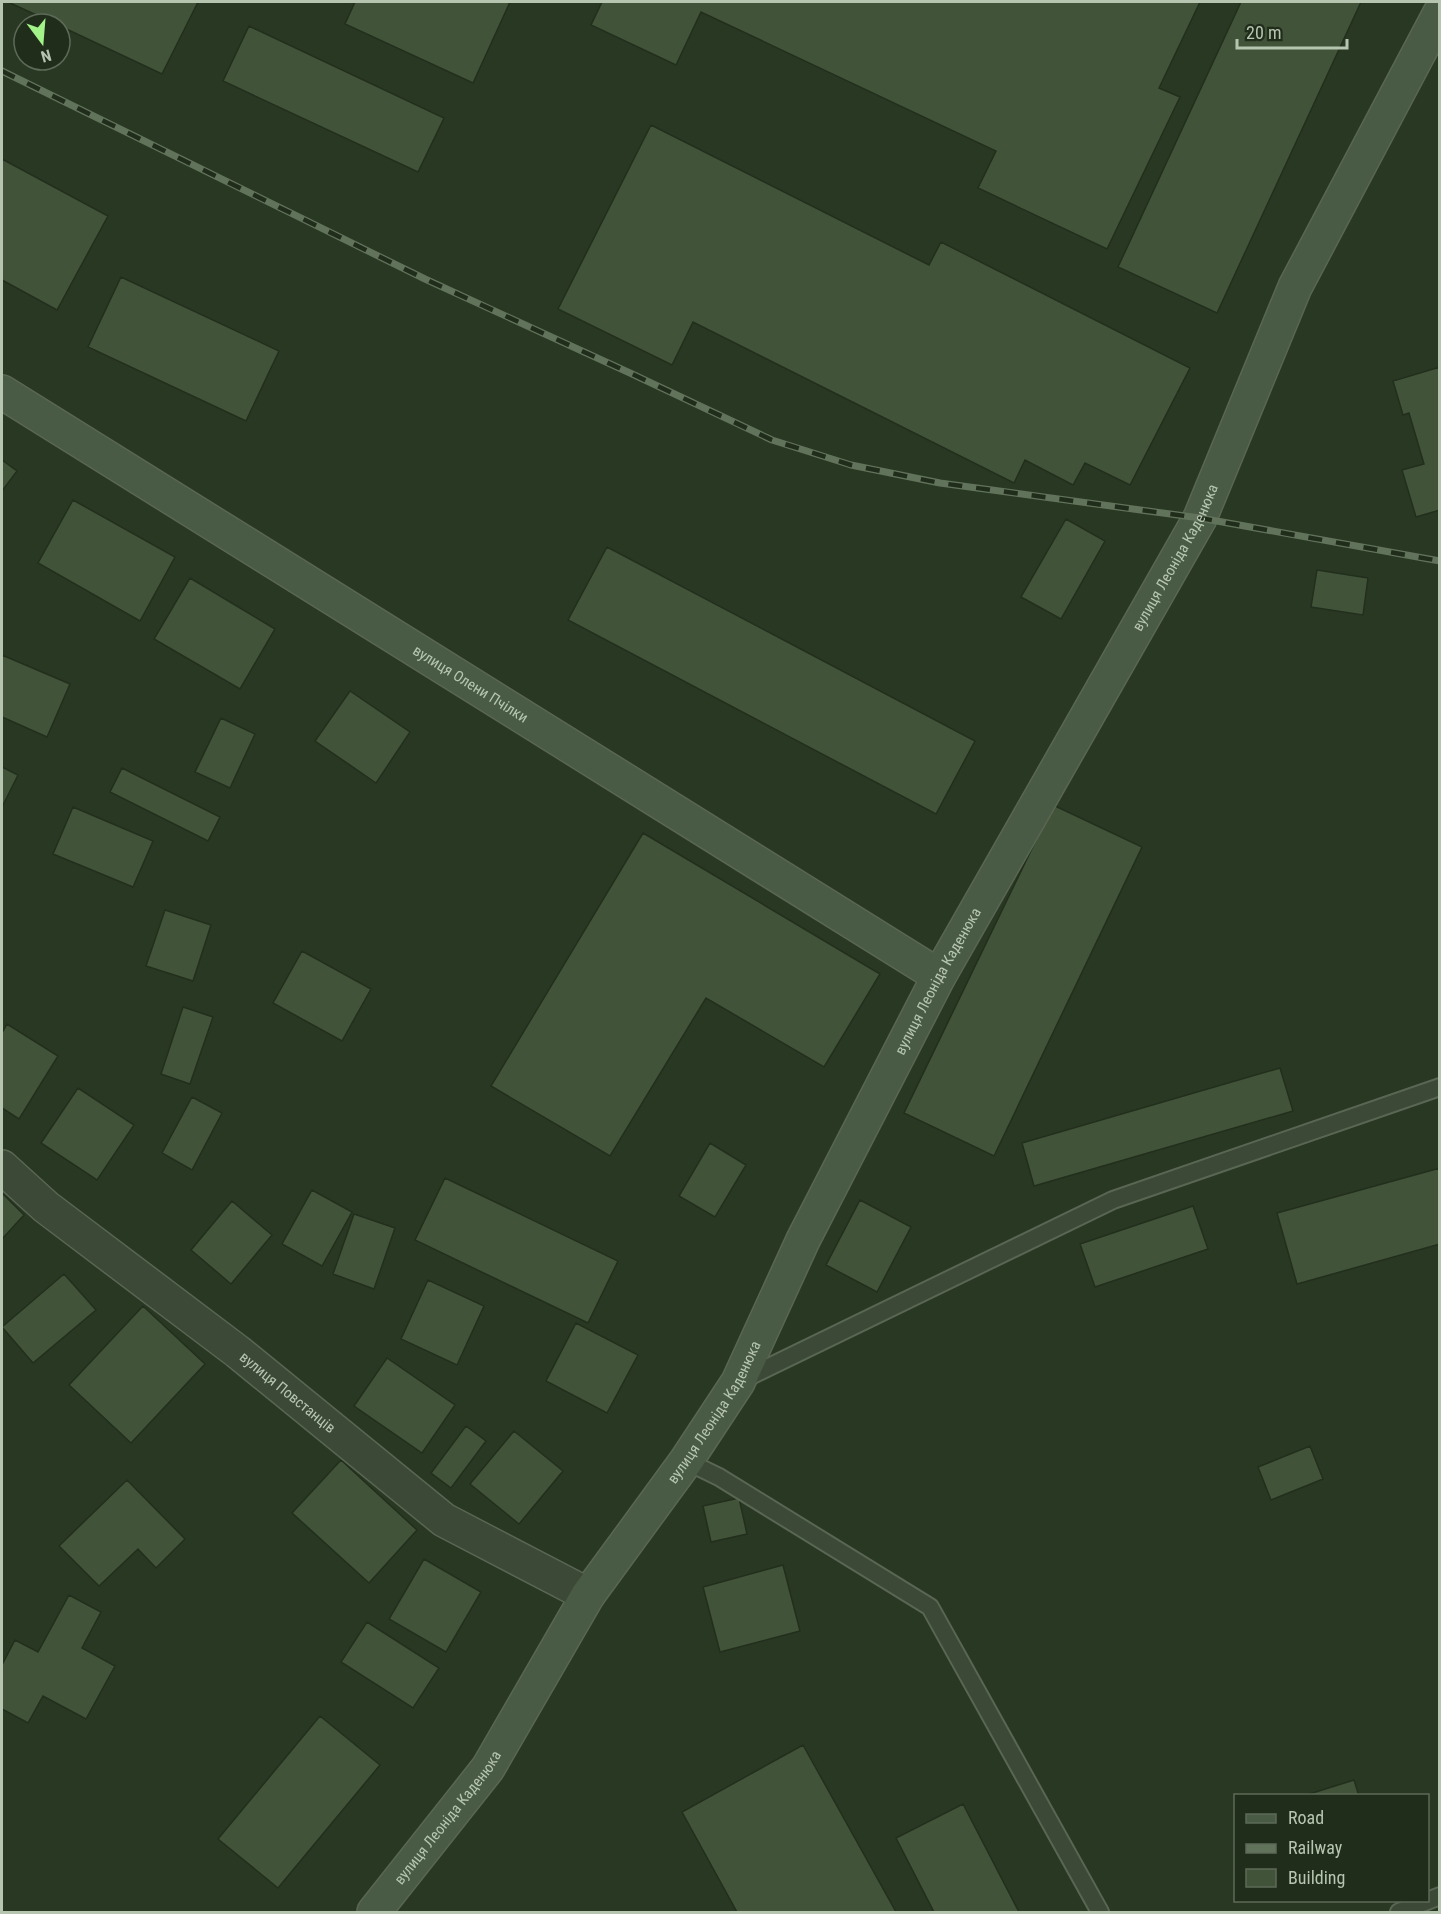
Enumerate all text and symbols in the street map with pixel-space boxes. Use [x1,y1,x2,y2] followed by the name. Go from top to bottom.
[12,12,72,72] north arrow
[1237,12,1346,50] scale bar
[1246,22,1281,43] text: 20 m
[39,45,53,66] text: N
[1129,481,1222,634] street label: вулиця Леоніда Каденюка
[410,641,531,727] street label: вулиця Олени Пчілки
[891,905,985,1058] street label: вулиця Леоніда Каденюка
[664,1338,765,1487] street label: вулиця Леоніда Каденюка
[236,1348,339,1437] street label: вулиця Повстанців
[390,1747,505,1888] street label: вулиця Леоніда Каденюка
[1234,1794,1429,1902] legend
[1288,1807,1324,1828] text: Road
[1288,1837,1343,1858] text: Railway
[1288,1867,1345,1888] text: Building

